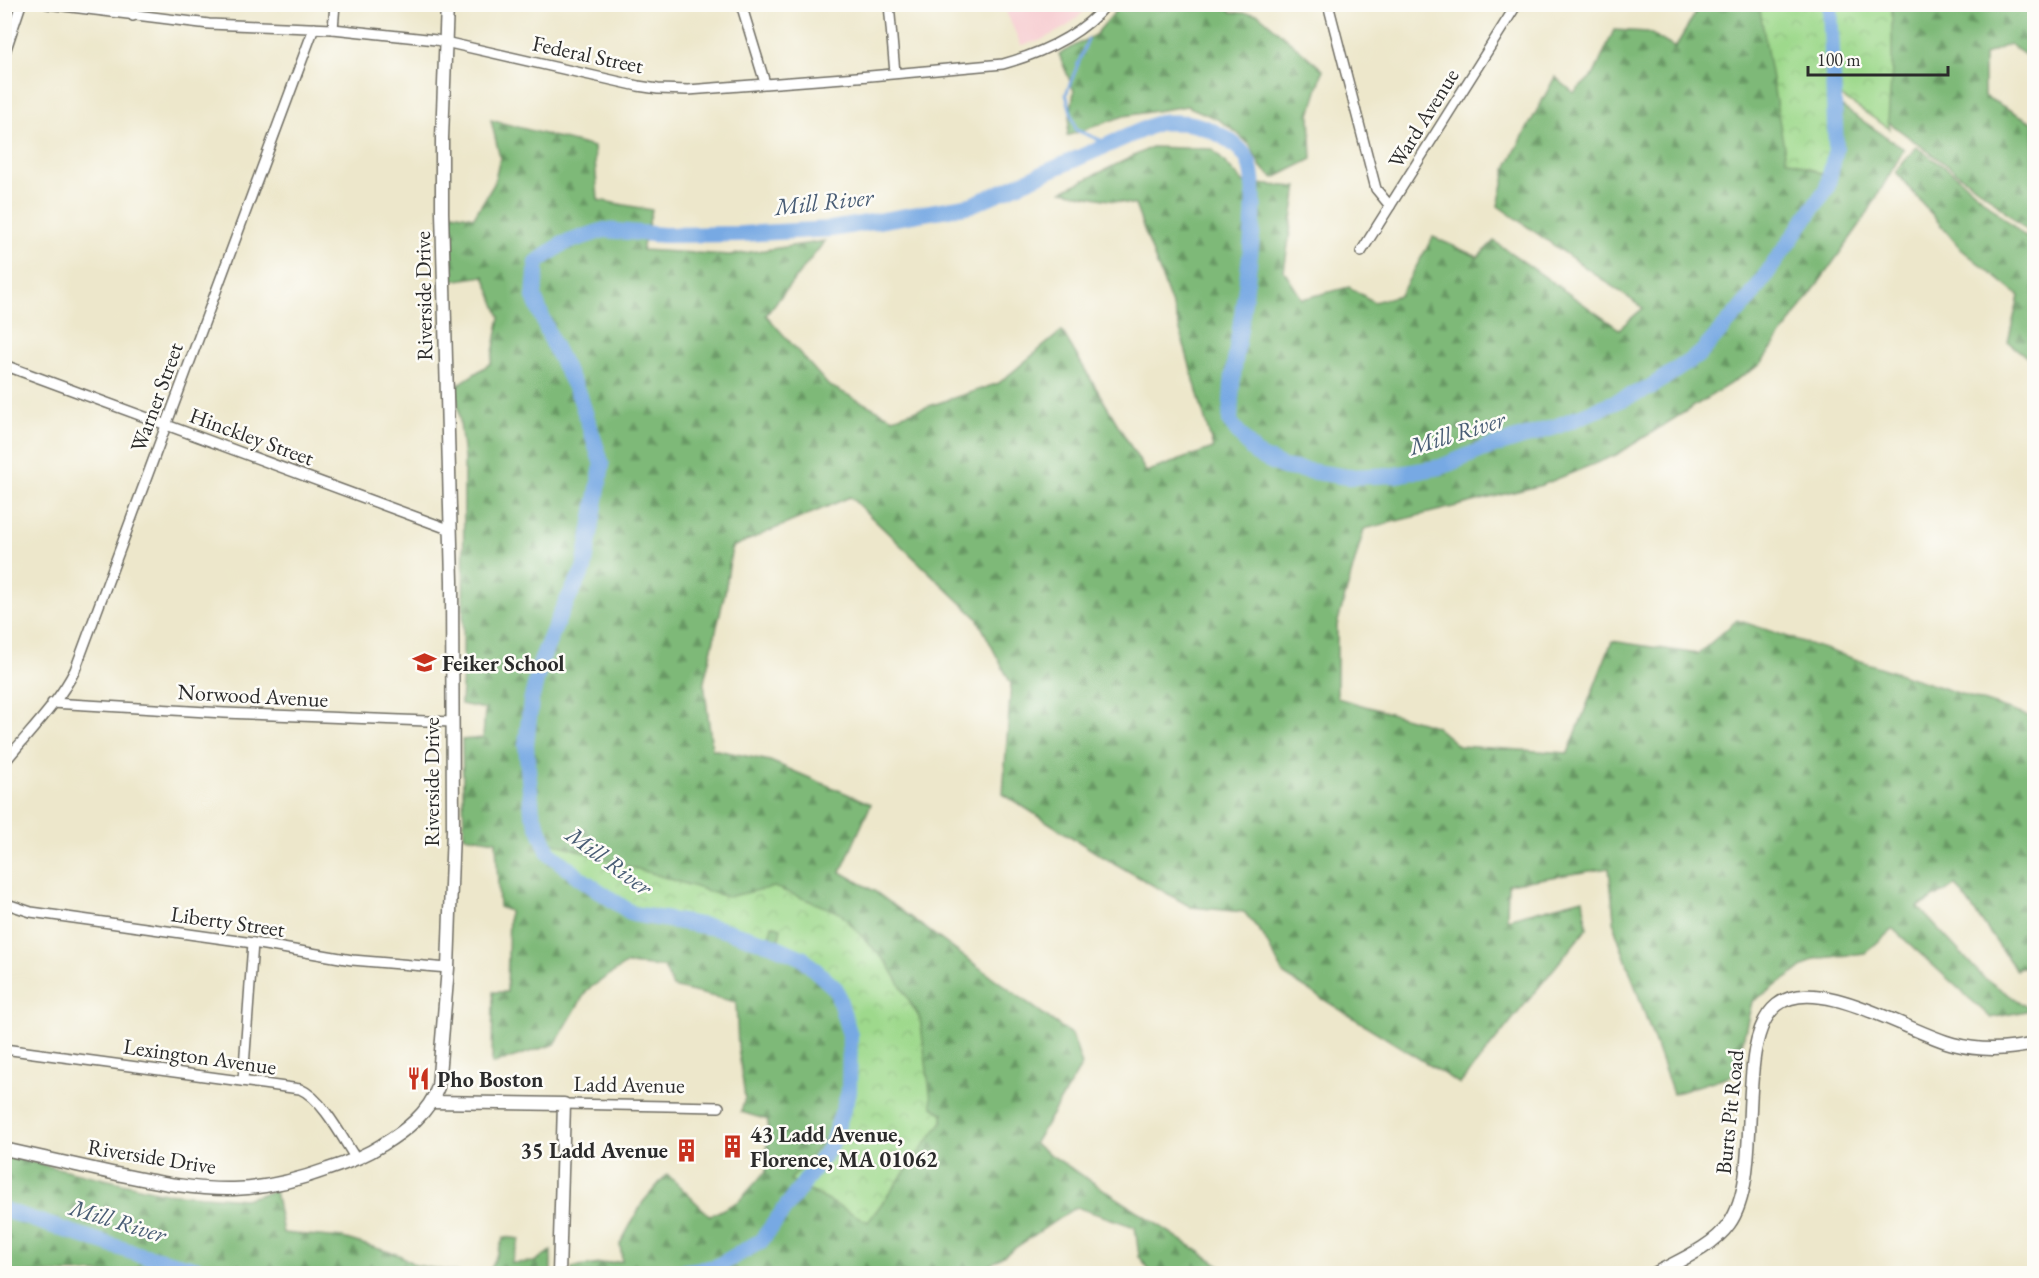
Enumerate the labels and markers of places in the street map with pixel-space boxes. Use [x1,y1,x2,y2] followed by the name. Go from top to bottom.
[442,649,564,678] place label: Feiker School
[411,650,437,676] school or university icon: Feiker School
[437,1065,544,1094] place label: Pho Boston
[406,1066,432,1092] restaurant icon: Pho Boston
[750,1120,938,1174] place label: 43 Ladd Avenue, Florence, MA 01062
[719,1134,745,1160] building icon: 43 Ladd Avenue, Florence, MA 01062
[520,1136,668,1165] place label: 35 Ladd Avenue
[673,1137,699,1163] building icon: 35 Ladd Avenue

